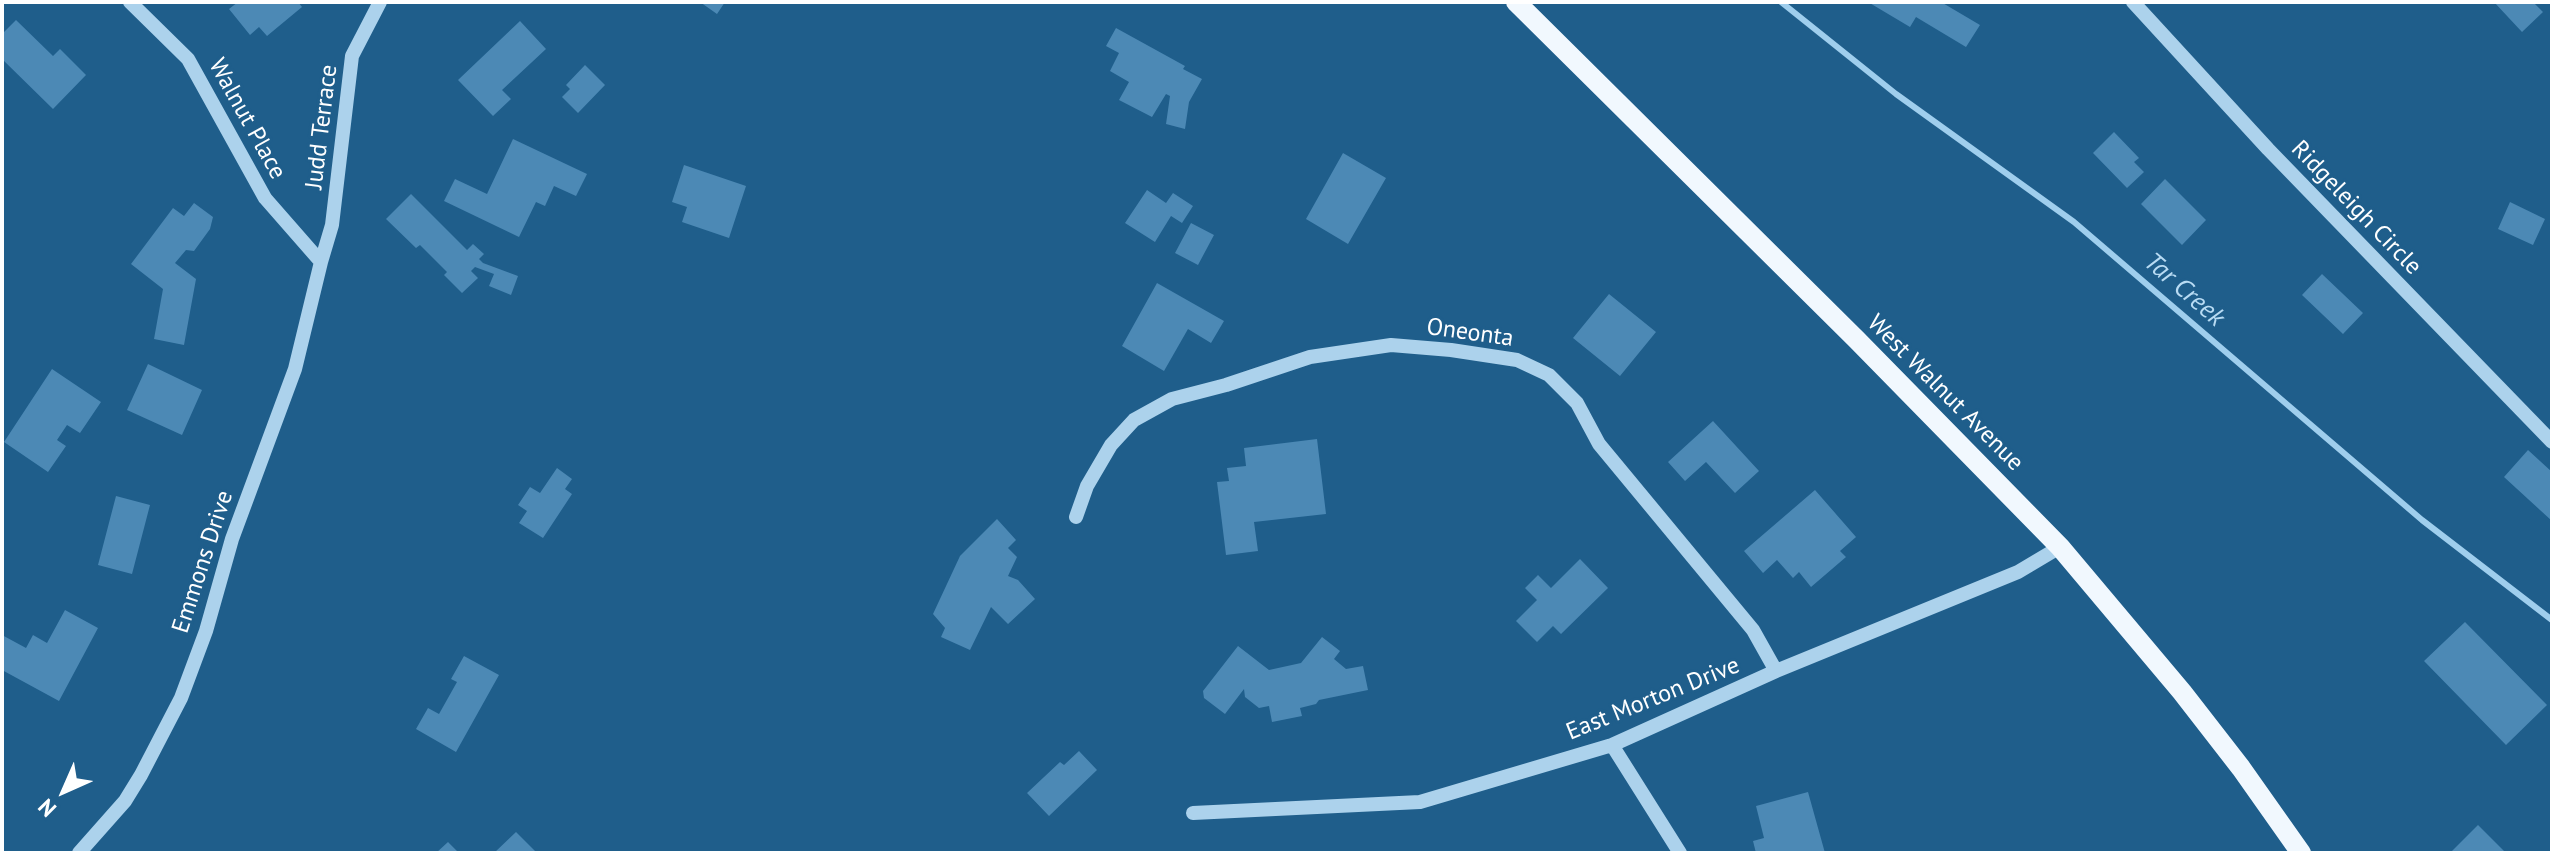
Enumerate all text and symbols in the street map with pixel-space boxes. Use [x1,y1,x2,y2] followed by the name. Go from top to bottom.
[202,54,292,184] street label: Walnut Place
[300,63,344,191] street label: Judd Terrace
[2285,135,2427,281] street label: Ridgeleigh Circle
[2137,247,2231,333] water label: Tar Creek
[1861,309,2029,477] street label: West Walnut Avenue
[1425,313,1515,353] street label: Oneonta
[166,487,240,637] street label: Emmons Drive
[1562,651,1744,747] street label: East Morton Drive
[24,751,104,831] north arrow
[32,793,62,823] text: N

